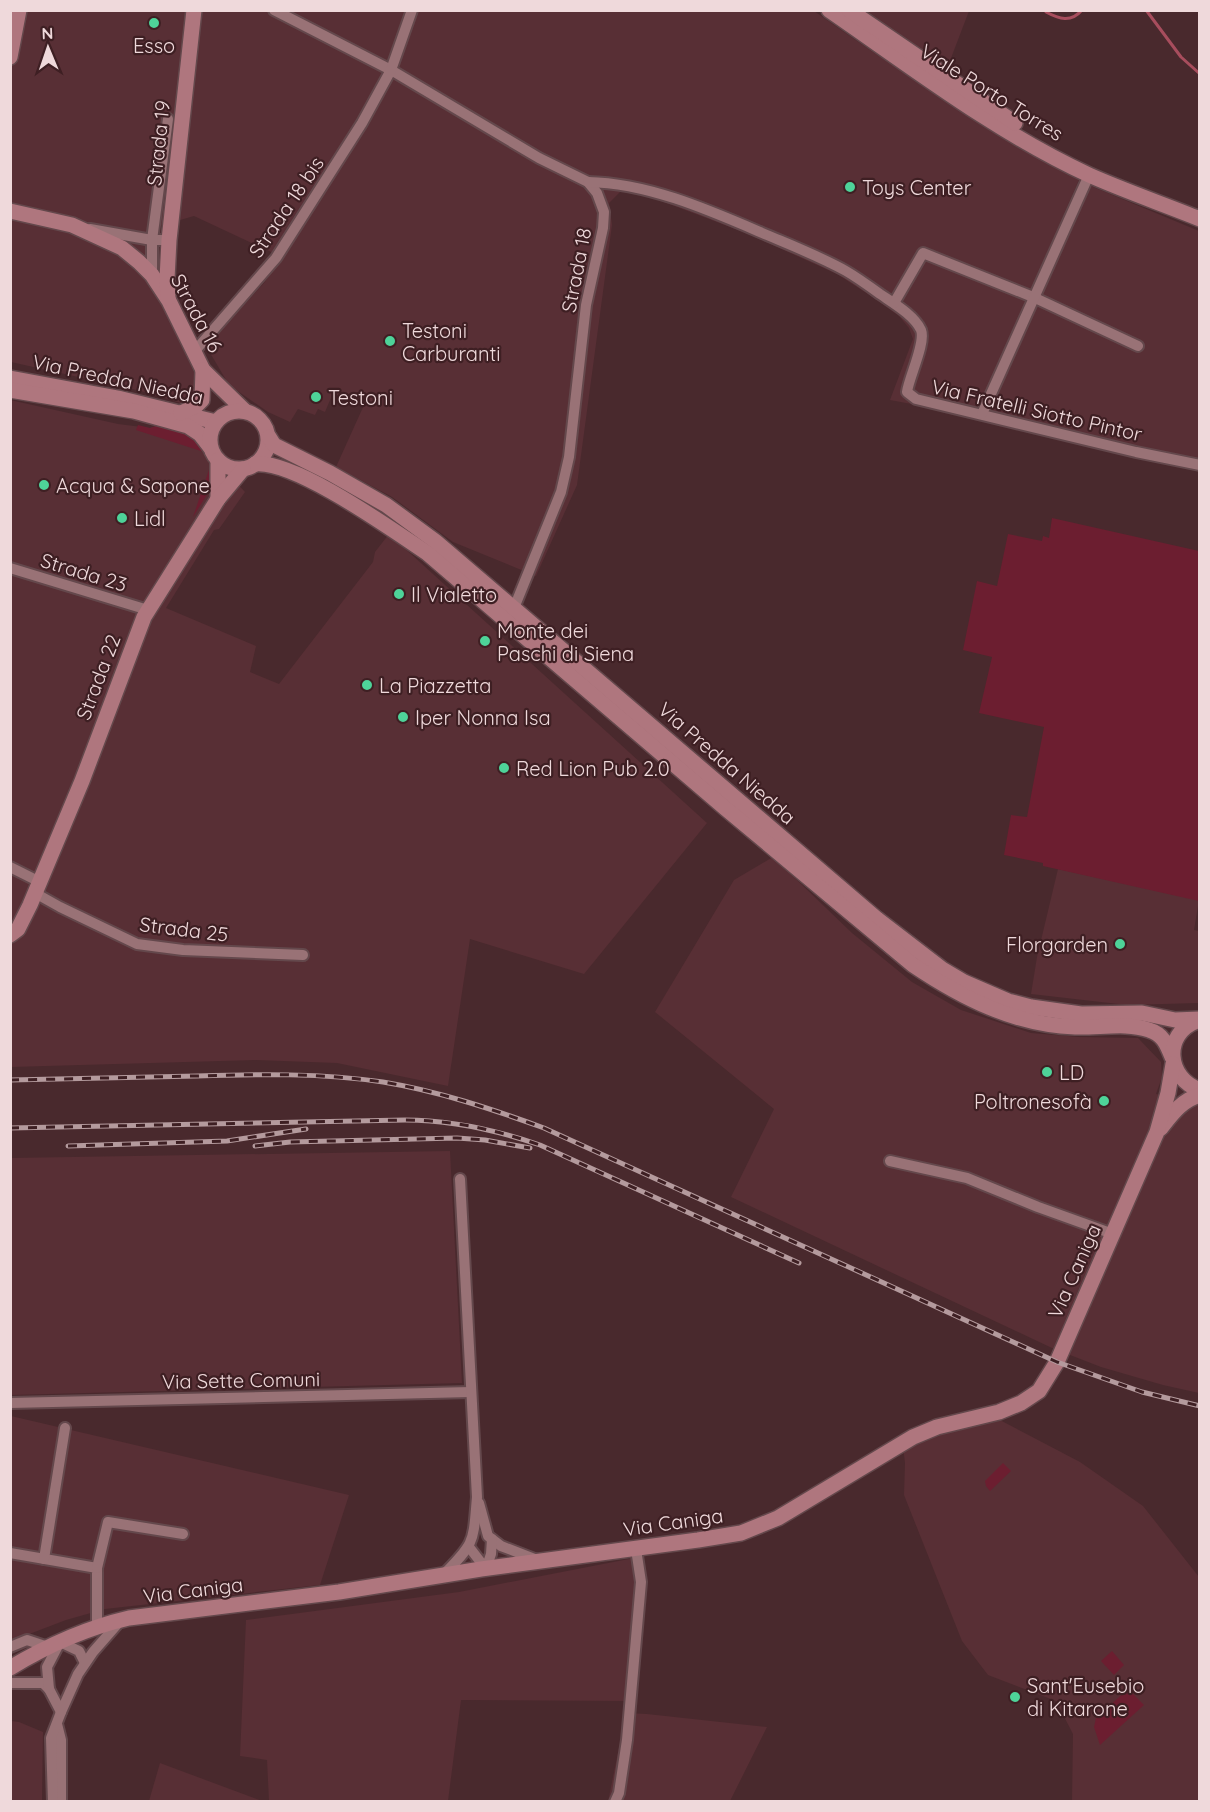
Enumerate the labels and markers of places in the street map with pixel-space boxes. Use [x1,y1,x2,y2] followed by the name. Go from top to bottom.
[147,16,161,30] marker: Esso
[133,33,175,58] place label: Esso
[862,175,972,200] place label: Toys Center
[843,180,857,194] marker: Toys Center
[402,318,501,366] place label: Testoni Carburanti
[383,334,397,348] marker: Testoni Carburanti
[328,385,393,410] place label: Testoni
[309,390,323,404] marker: Testoni
[56,473,210,498] place label: Acqua & Sapone
[37,478,51,492] marker: Acqua & Sapone
[134,506,166,531] place label: Lidl
[115,511,129,525] marker: Lidl
[411,582,497,607] place label: Il Vialetto
[392,587,406,601] marker: Il Vialetto
[497,618,634,666] place label: Monte dei Paschi di Siena
[478,634,492,648] marker: Monte dei Paschi di Siena
[379,673,491,698] place label: La Piazzetta
[360,678,374,692] marker: La Piazzetta
[415,705,551,730] place label: Iper Nonna Isa
[396,710,410,724] marker: Iper Nonna Isa
[516,756,670,781] place label: Red Lion Pub 2.0
[497,761,511,775] marker: Red Lion Pub 2.0
[1006,932,1108,957] place label: Florgarden
[1113,937,1127,951] marker: Florgarden
[1059,1060,1084,1085] place label: LD
[1040,1065,1054,1079] marker: LD
[974,1089,1092,1114] place label: Poltronesofà
[1097,1094,1111,1108] marker: Poltronesofà
[1027,1673,1144,1721] place label: Sant'Eusebio di Kitarone
[1008,1690,1022,1704] marker: Sant'Eusebio di Kitarone

